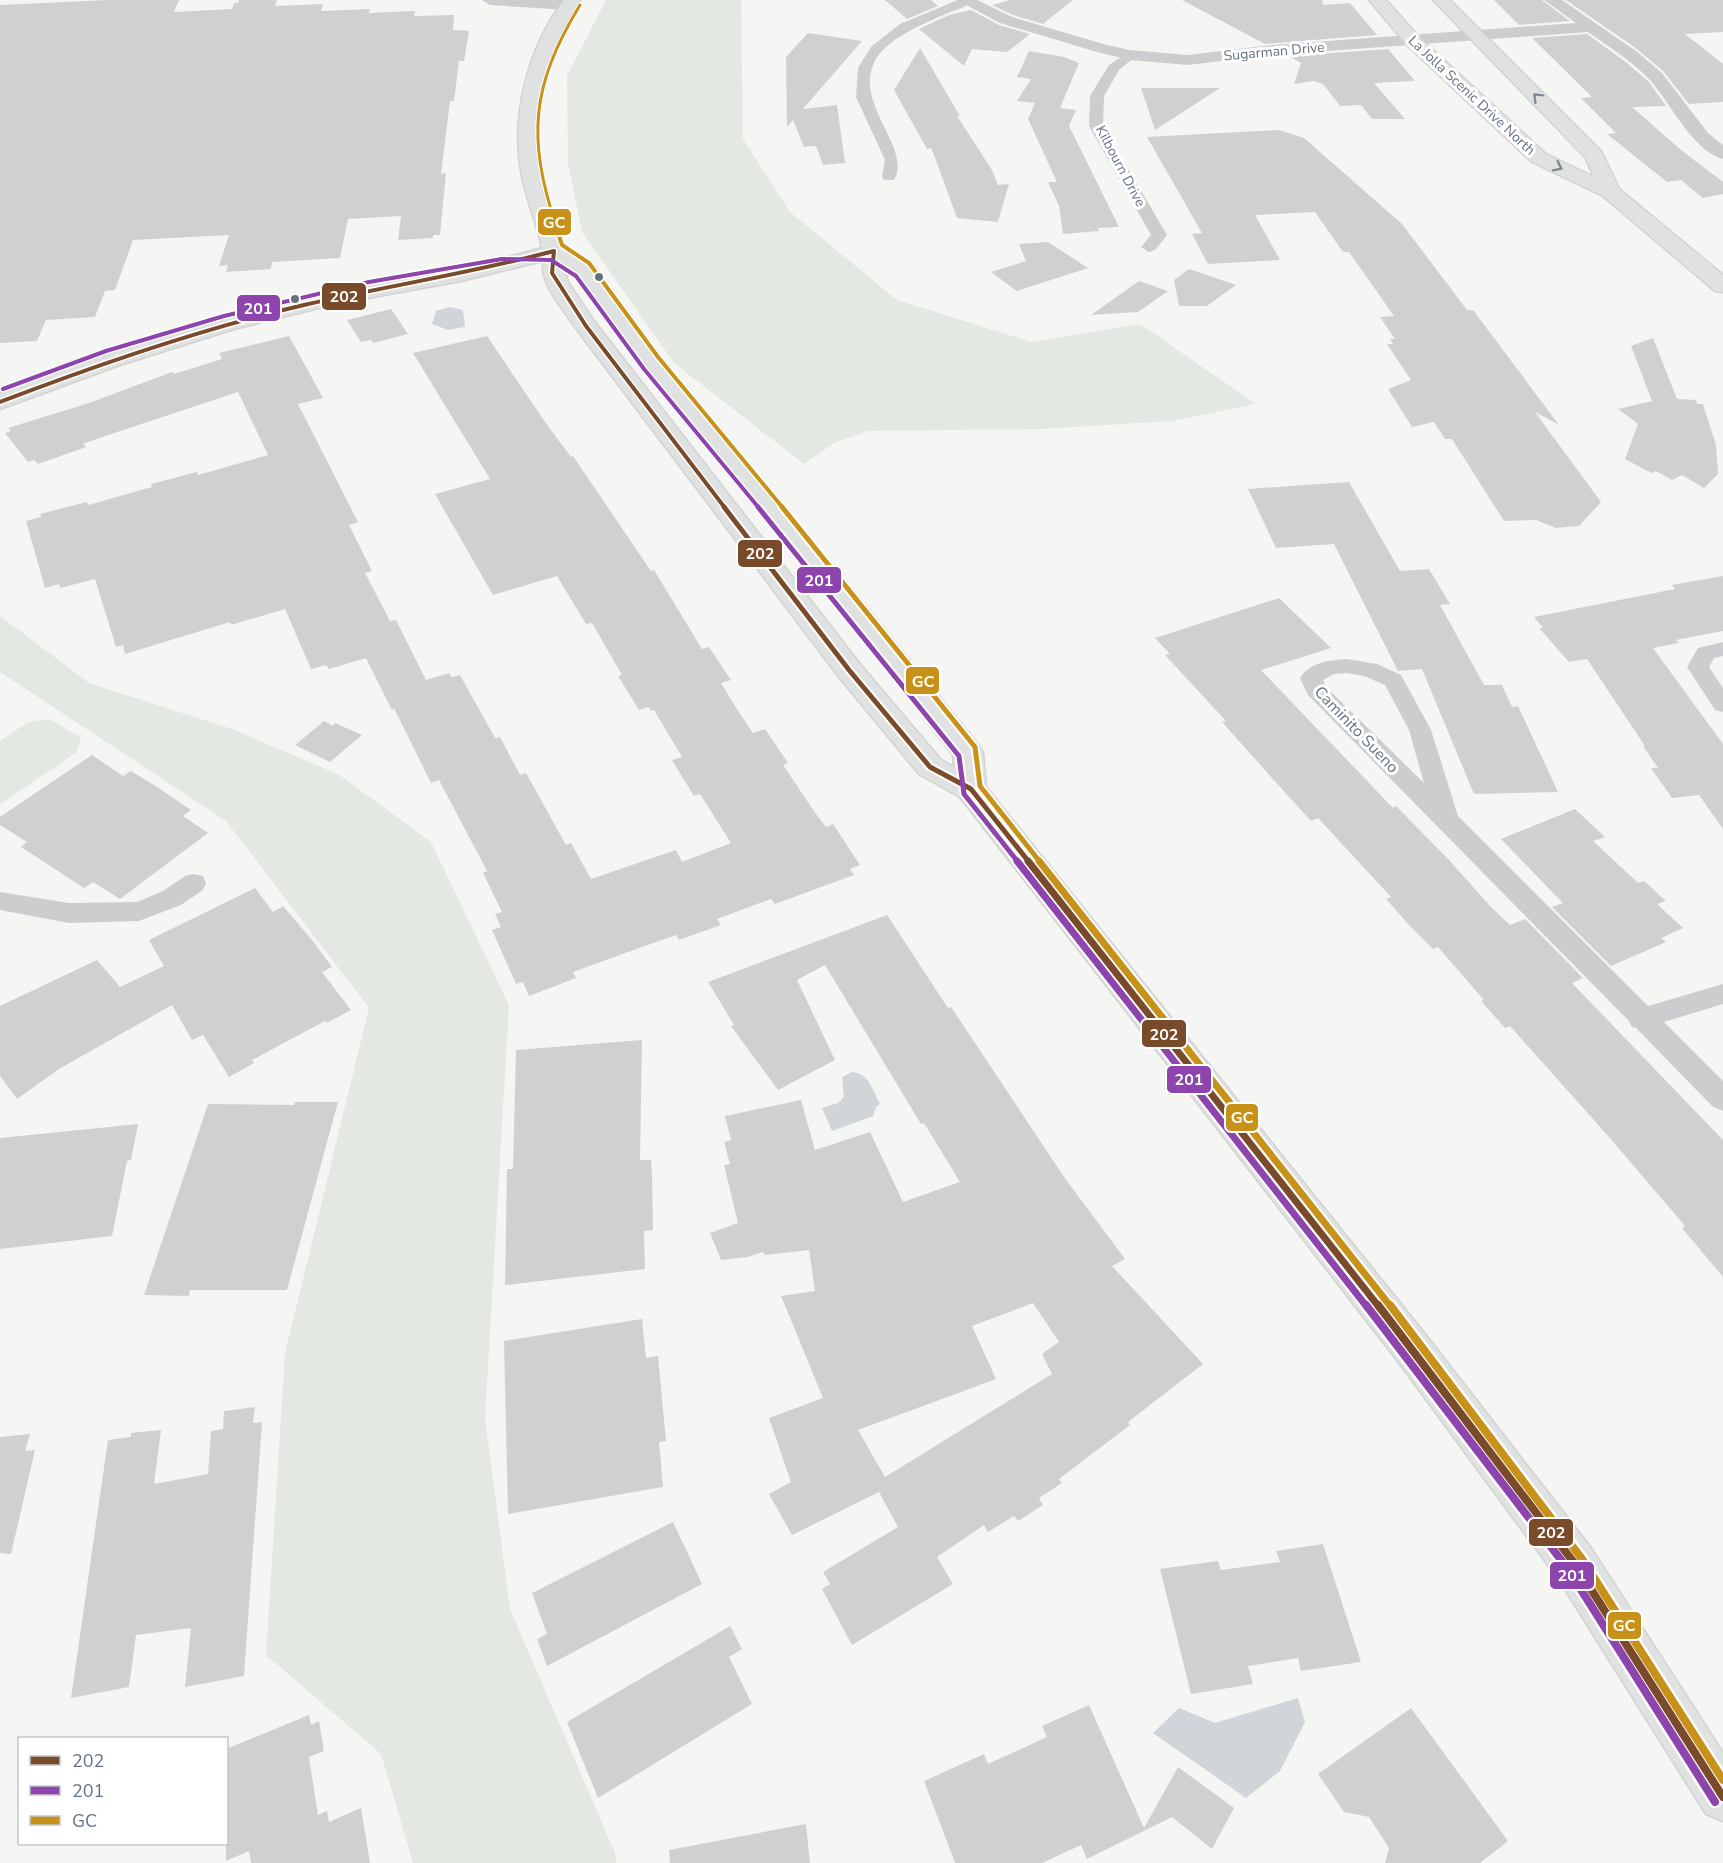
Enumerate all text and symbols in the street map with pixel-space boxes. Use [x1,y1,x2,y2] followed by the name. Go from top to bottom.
[1404,31,1539,159] street label: La Jolla Scenic Drive North
[1223,38,1325,65] street label: Sugarman Drive
[1533,94,1544,105] one-way arrow
[1091,122,1150,210] street label: Kilbourn Drive
[1552,159,1563,171] one-way arrow
[537,208,572,236] line badge: GC
[543,212,565,234] text: GC
[593,271,605,283] unlabelled marker
[321,282,367,311] line badge: 202
[330,286,358,308] text: 202
[289,293,301,305] unlabelled marker
[236,294,281,322] line badge: 201
[244,298,272,320] text: 201
[737,539,783,568] line badge: 202
[746,543,774,565] text: 202
[796,566,842,594] line badge: 201
[805,570,833,592] text: 201
[905,666,940,695] line badge: GC
[912,671,934,693] text: GC
[1309,681,1404,778] street label: Caminito Sueno
[1141,1019,1187,1048] line badge: 202
[1150,1024,1178,1046] text: 202
[1166,1065,1212,1094] line badge: 201
[1175,1069,1203,1091] text: 201
[1225,1103,1259,1132] line badge: GC
[1231,1107,1253,1129] text: GC
[1528,1518,1574,1547] line badge: 202
[1537,1522,1565,1544] text: 202
[1549,1561,1595,1590] line badge: 201
[1558,1565,1586,1587] text: 201
[1607,1611,1642,1640] line badge: GC
[1613,1615,1635,1637] text: GC
[18,1737,228,1845] legend
[72,1749,104,1773] text: 202
[72,1779,104,1803] text: 201
[72,1809,97,1833] text: GC

